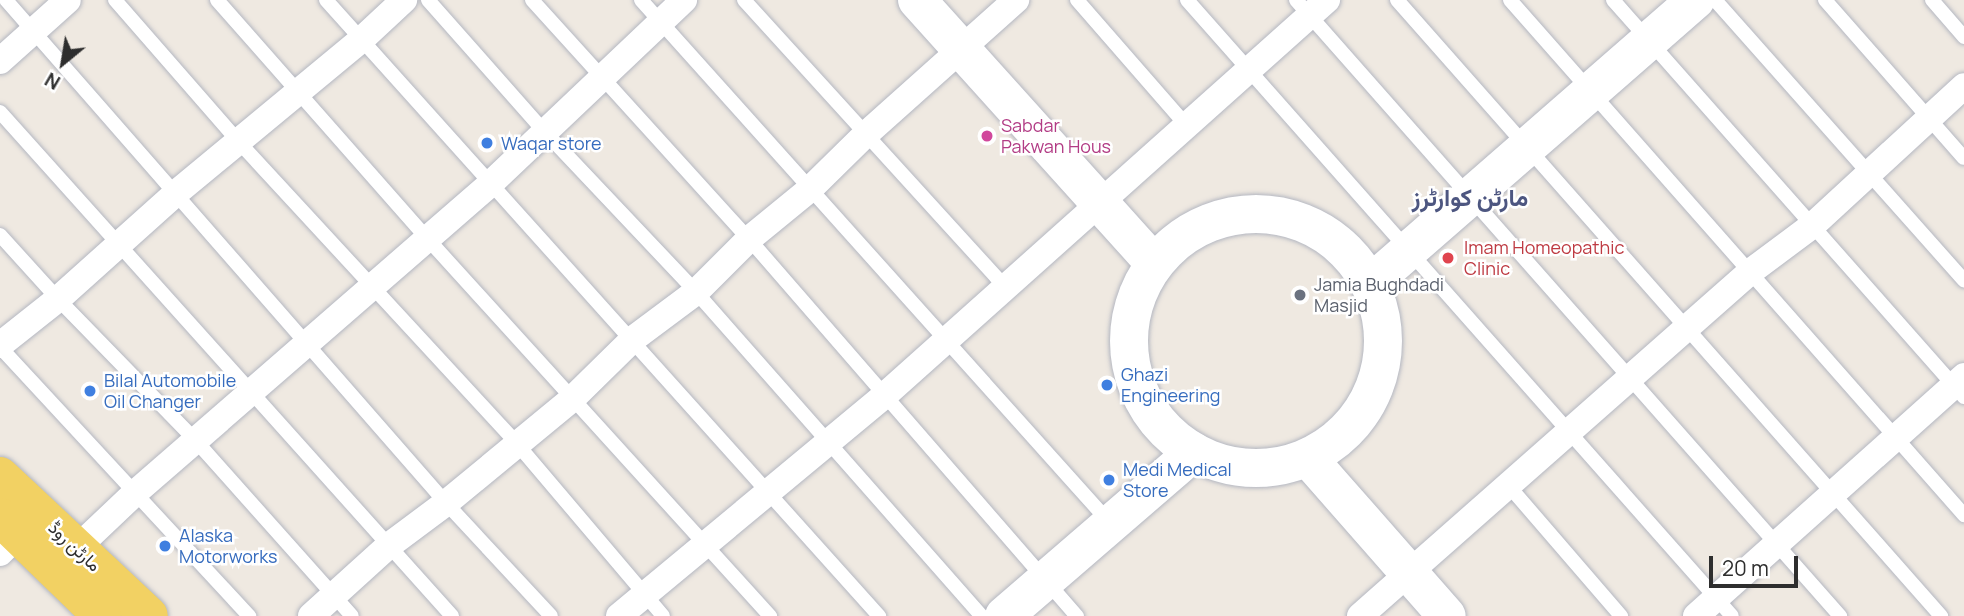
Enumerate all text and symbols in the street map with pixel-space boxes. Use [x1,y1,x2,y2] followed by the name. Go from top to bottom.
[28,28,98,98] north arrow
[40,67,65,96] text: N
[1001,115,1111,158] place label: Sabdar Pakwan Hous
[979,128,995,144] marker: Sabdar Pakwan Hous
[501,132,602,154] place label: Waqar store
[479,135,495,151] marker: Waqar store
[1412,183,1528,211] district label: مارٹن کوارٹرز
[1464,237,1624,280] place label: Imam Homeopathic Clinic
[1438,248,1458,268] marker: Imam Homeopathic Clinic
[1314,274,1444,316] place label: Jamia Bughdadi Masjid
[1292,287,1308,303] marker: Jamia Bughdadi Masjid
[1121,364,1221,406] place label: Ghazi Engineering
[104,370,236,412] place label: Bilal Automobile Oil Changer
[1099,377,1115,393] marker: Ghazi Engineering
[82,383,98,399] marker: Bilal Automobile Oil Changer
[1123,459,1232,502] place label: Medi Medical Store
[1101,472,1117,488] marker: Medi Medical Store
[44,516,106,576] street label: مارٹن روڈ
[179,525,278,568] place label: Alaska Motorworks
[157,538,173,554] marker: Alaska Motorworks
[1712,542,1801,586] scale bar
[1722,554,1769,582] text: 20 m

